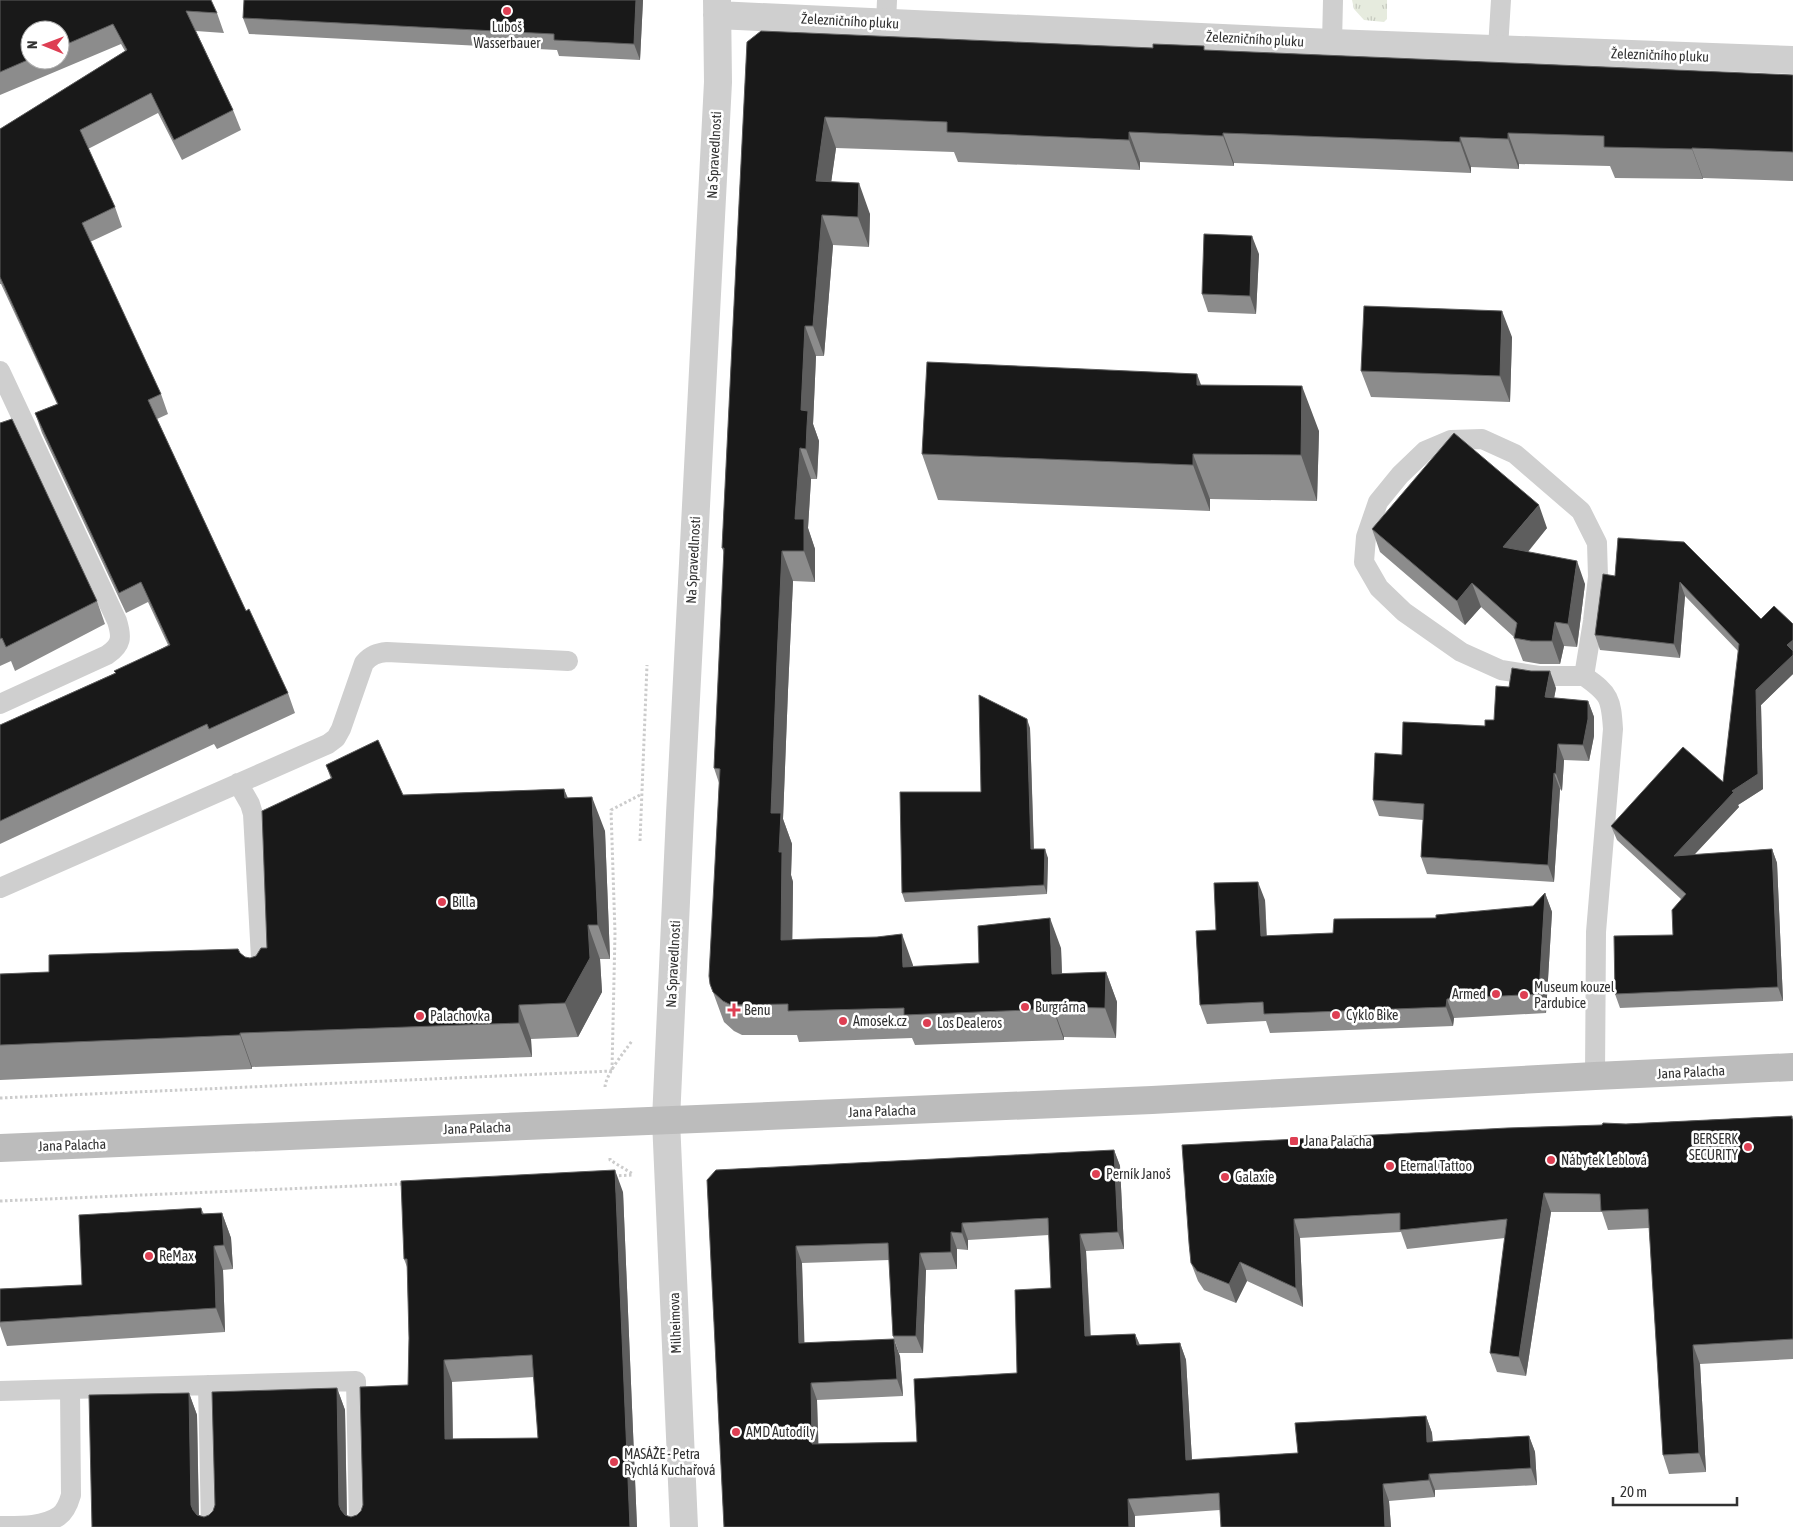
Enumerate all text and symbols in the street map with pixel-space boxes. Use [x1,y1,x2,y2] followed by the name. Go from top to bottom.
[501,5,513,17] marker: Luboš Wasserbauer
[801,10,899,32] street label: Železničního pluku
[473,19,541,51] place label: Luboš Wasserbauer
[20,20,70,70] north arrow
[1206,28,1304,50] street label: Železničního pluku
[24,41,40,49] text: N
[1611,45,1709,65] street label: Železničního pluku
[704,111,724,199] street label: Na Spravedlnosti
[683,516,703,604] street label: Na Spravedlnosti
[452,894,476,910] place label: Billa
[436,896,448,908] marker: Billa
[663,920,683,1008] street label: Na Spravedlnosti
[1534,979,1615,1011] place label: Museum kouzel Pardubice
[1452,986,1486,1002] place label: Armed
[1490,988,1502,1000] marker: Armed
[1518,989,1530,1001] marker: Museum kouzel Pardubice
[1035,999,1086,1015] place label: Burgrárna
[1019,1001,1031,1013] marker: Burgrárna
[744,1002,771,1018] place label: Benu
[728,1004,740,1016] marker: Benu
[1346,1007,1398,1023] place label: Cyklo Bike
[430,1008,490,1024] place label: Palachovka
[1330,1009,1342,1021] marker: Cyklo Bike
[414,1010,426,1022] marker: Palachovka
[853,1013,907,1029] place label: Amosek.cz
[837,1015,849,1027] marker: Amosek.cz
[937,1015,1002,1031] place label: Los Dealeros
[921,1017,933,1029] marker: Los Dealeros
[1657,1062,1725,1082] street label: Jana Palacha
[848,1102,916,1120] street label: Jana Palacha
[443,1119,511,1137] street label: Jana Palacha
[1689,1131,1739,1163] place label: BERSERK SECURITY
[1304,1133,1372,1149] place label: Jana Palacha
[1288,1135,1300,1147] marker: Jana Palacha
[38,1136,106,1154] street label: Jana Palacha
[1742,1141,1754,1153] marker: BERSERK SECURITY
[1561,1152,1647,1168] place label: Nábytek Leblová
[1545,1154,1557,1166] marker: Nábytek Leblová
[1400,1158,1472,1174] place label: Eternal Tattoo
[1384,1160,1396,1172] marker: Eternal Tattoo
[1106,1166,1171,1182] place label: Perník Janoš
[1090,1168,1102,1180] marker: Perník Janoš
[1235,1169,1274,1185] place label: Galaxie
[1219,1171,1231,1183] marker: Galaxie
[159,1248,194,1264] place label: ReMax
[143,1250,155,1262] marker: ReMax
[666,1292,684,1354] street label: Milheimova
[746,1424,816,1440] place label: AMD Autodíly
[730,1426,742,1438] marker: AMD Autodíly
[624,1446,715,1478] place label: MASÁŽE - Petra Rychlá Kuchařová
[608,1456,620,1468] marker: MASÁŽE - Petra Rychlá Kuchařová
[1613,1474,1737,1506] scale bar
[1620,1483,1647,1500] text: 20 m

